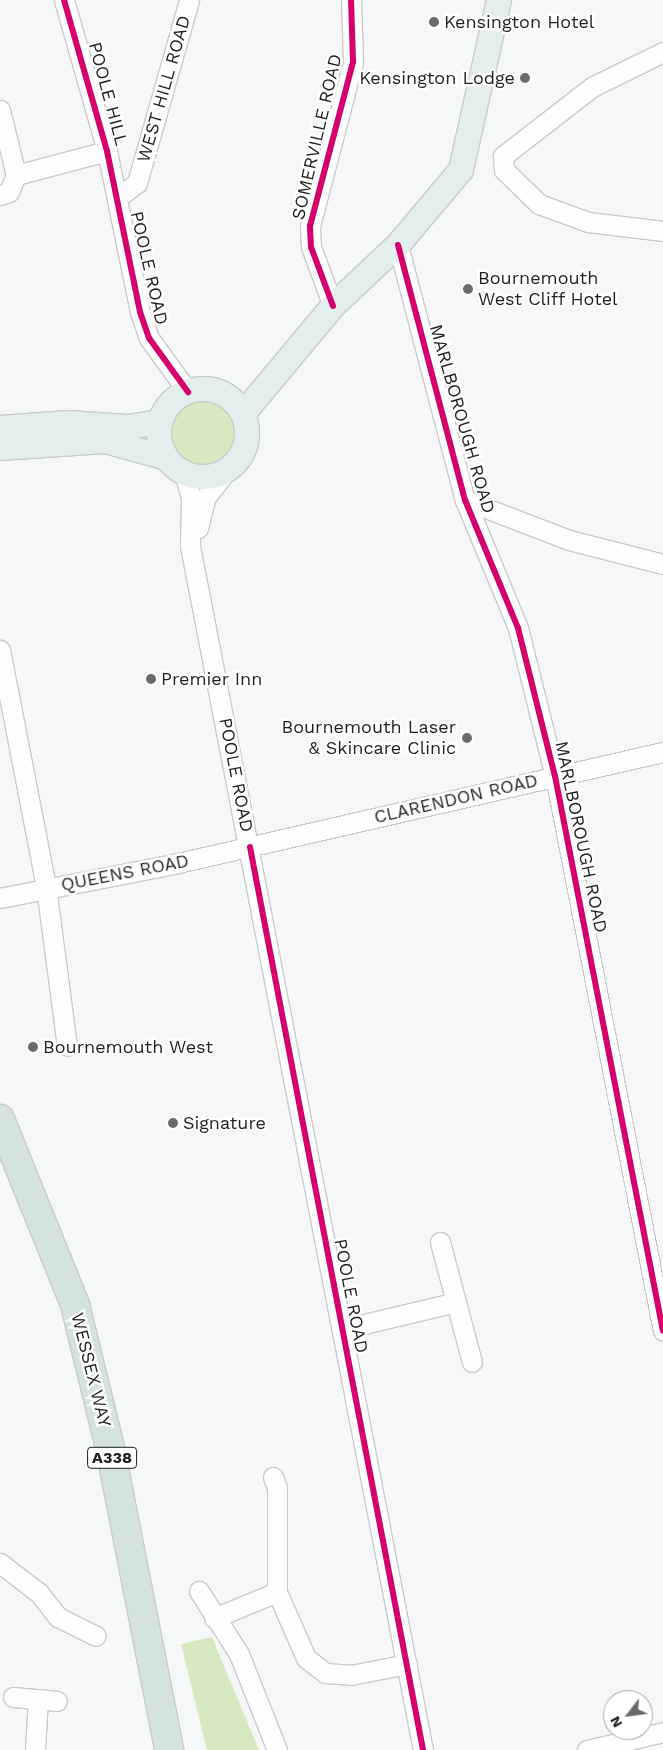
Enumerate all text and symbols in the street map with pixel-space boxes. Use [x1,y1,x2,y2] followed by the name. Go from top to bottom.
[444,11,594,33] place label: Kensington Hotel
[133,13,195,165] street label: WEST HILL ROAD
[428,16,440,28] marker: Kensington Hotel
[84,40,132,148] street label: POOLE HILL
[287,52,347,222] street label: SOMERVILLE ROAD
[359,67,515,89] place label: Kensington Lodge
[519,72,531,84] marker: Kensington Lodge
[125,209,173,327] street label: POOLE ROAD
[478,268,618,310] place label: Bournemouth West Cliff Hotel
[462,283,474,295] marker: Bournemouth West Cliff Hotel
[425,322,499,516] street label: MARLBOROUGH ROAD
[161,668,263,690] place label: Premier Inn
[145,673,157,685] marker: Premier Inn
[214,716,258,834] street label: POOLE ROAD
[281,717,456,760] place label: Bournemouth Laser & Skincare Clinic
[460,731,474,745] marker: Bournemouth Laser & Skincare Clinic
[550,739,612,935] street label: MARLBOROUGH ROAD
[372,770,540,828] street label: CLARENDON ROAD
[59,850,191,896] street label: QUEENS ROAD
[43,1036,214,1058] place label: Bournemouth West
[27,1041,39,1053] marker: Bournemouth West
[183,1112,266,1134] place label: Signature
[167,1117,179,1129] marker: Signature
[329,1237,373,1355] street label: POOLE ROAD
[66,1310,116,1430] street label: WESSEX WAY
[87,1445,137,1472] road number: A338
[603,1690,653,1740] north arrow
[606,1714,625,1730] text: N

